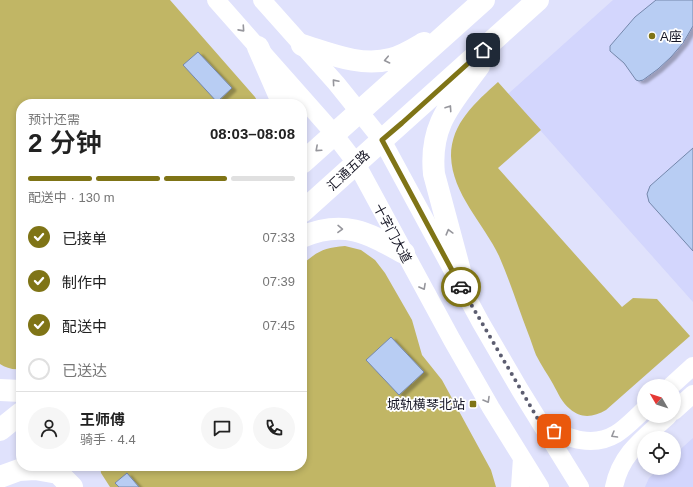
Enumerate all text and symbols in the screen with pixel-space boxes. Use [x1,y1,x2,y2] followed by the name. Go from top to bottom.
[238,24,245,32] one-way arrow
[660,29,682,44] place label: A座
[647,31,657,41] marker: A座
[466,33,500,67] pin
[472,39,494,61] icon: home
[383,55,390,63] one-way arrow
[332,79,339,86] one-way arrow
[444,105,452,112] one-way arrow
[28,112,80,127] text: 预计还需
[210,125,295,142] text: 08:03–08:08
[28,128,102,158] text: 2 分钟
[315,144,323,151] one-way arrow
[324,147,372,194] street label: 汇通五路
[28,190,115,205] text: 配送中 · 130 m
[371,201,414,265] street label: 十字门大道
[337,225,343,233] one-way arrow
[28,226,50,248] icon: check
[446,229,454,235] one-way arrow
[62,230,107,247] text: 已接单
[262,230,295,245] text: 07:33
[441,267,481,307] courier
[28,270,50,292] icon: check
[62,274,107,291] text: 制作中
[262,274,295,289] text: 07:39
[450,276,472,298] icon: car
[418,283,425,290] one-way arrow
[28,314,50,336] icon: check
[62,318,107,335] text: 配送中
[262,318,295,333] text: 07:45
[62,362,107,379] text: 已送达
[637,379,681,423] north arrow
[637,379,681,475] map controls
[482,396,489,403] one-way arrow
[387,397,465,412] place label: 城轨横琴北站
[468,399,478,409] marker: 城轨横琴北站
[28,407,70,449] button: person
[201,407,243,449] button: chat
[253,407,295,449] button: phone
[80,411,125,428] text: 王师傅
[537,414,571,448] pin
[543,420,565,442] icon: bag
[611,430,618,437] one-way arrow
[637,431,681,475] button: locate
[80,432,136,447] text: 骑手 · 4.4

